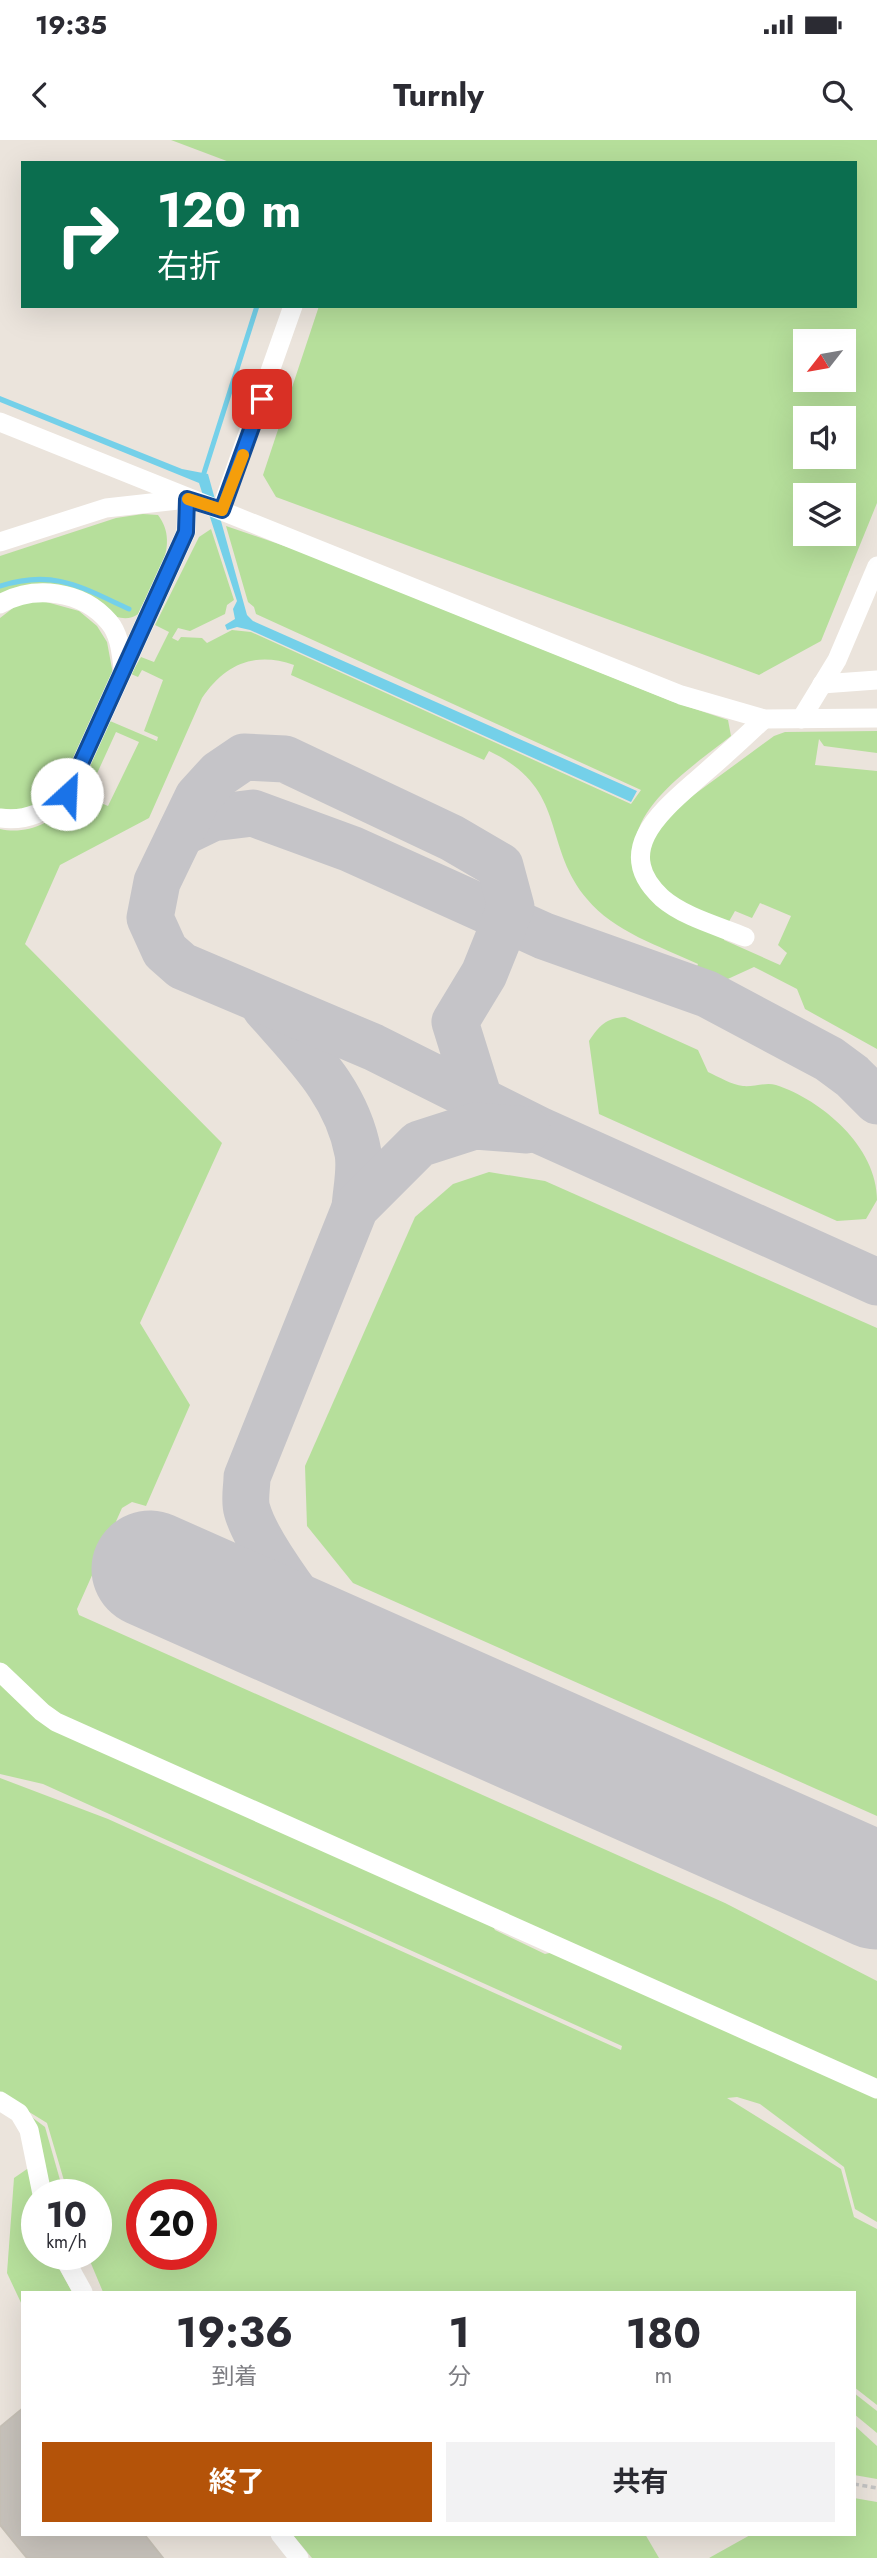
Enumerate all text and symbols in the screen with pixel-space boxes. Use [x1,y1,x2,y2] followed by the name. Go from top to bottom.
[35,6,107,44] text: 19:35
[393,72,484,118] text: Turnly
[21,76,59,114] icon: back
[818,76,856,114] icon: search
[157,175,301,245] text: 120 m
[42,189,133,280] icon: right
[157,243,221,289] text: 右折
[793,329,856,392] north arrow
[793,329,856,546] map controls
[232,369,292,429] pin
[243,380,281,418] icon: arrive
[793,406,856,469] button: sound
[793,483,856,546] button: layers
[30,757,104,831] position arrow
[126,2179,217,2270] speed limit sign: 20
[46,2190,87,2240] text: 10
[46,2229,87,2255] text: km/h
[176,2302,293,2363] text: 19:36
[449,2302,470,2363] text: 1
[626,2303,701,2364] text: 180
[654,2358,672,2392] text: m
[211,2359,257,2393] text: 到着
[448,2359,471,2393] text: 分
[42,2442,432,2522] button: 終了
[446,2442,835,2522] button: 共有

